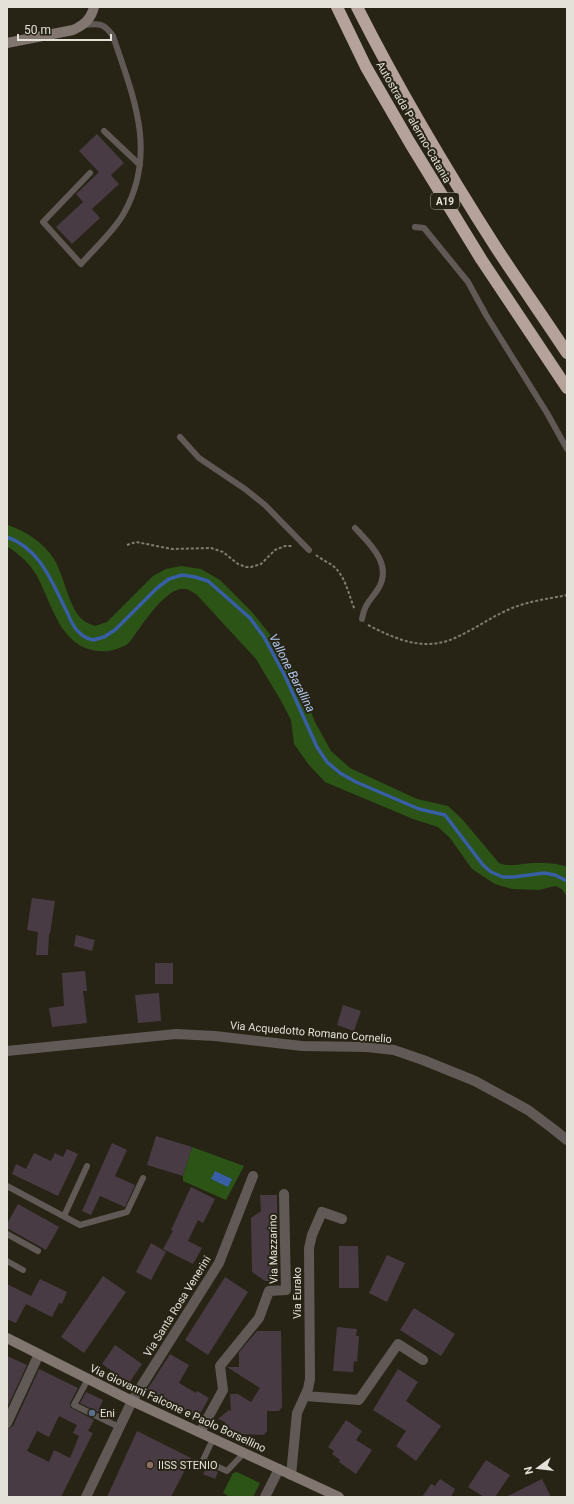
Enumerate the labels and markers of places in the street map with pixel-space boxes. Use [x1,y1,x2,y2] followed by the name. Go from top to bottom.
[100,1407,115,1420] place label: Eni
[87,1408,97,1418] marker: Eni
[158,1459,218,1472] place label: IISS STENIO
[145,1460,155,1470] marker: IISS STENIO

